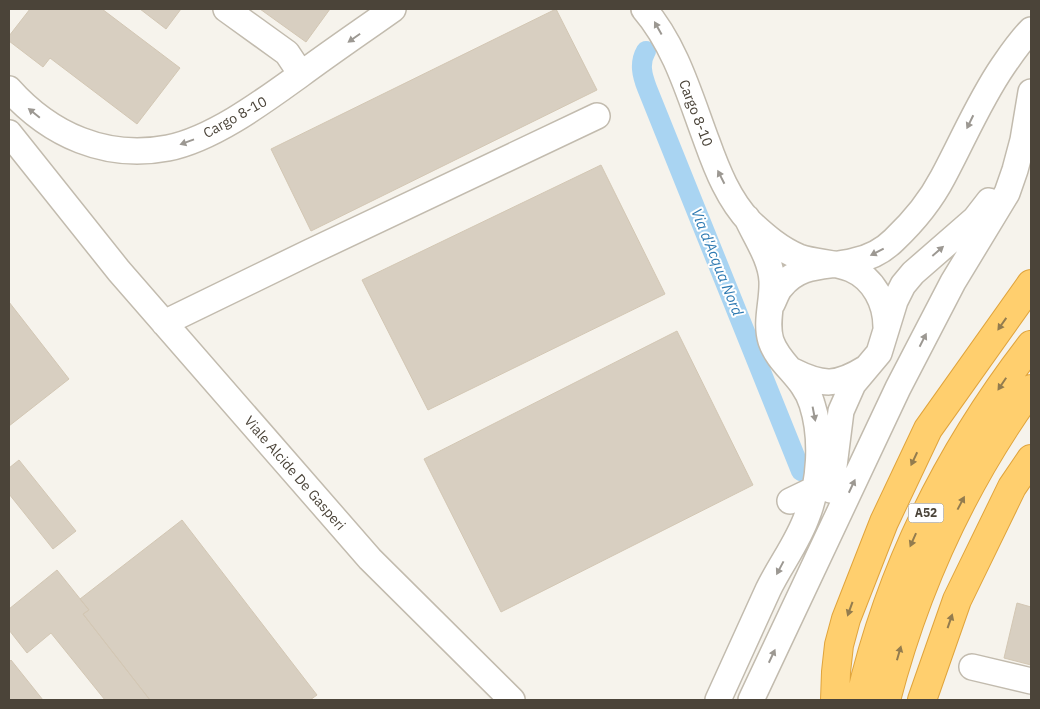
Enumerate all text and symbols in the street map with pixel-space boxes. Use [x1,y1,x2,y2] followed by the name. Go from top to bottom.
[653,21,662,34] one-way arrow
[347,33,360,43] one-way arrow
[675,77,717,149] street label: Cargo 8-10
[200,92,270,142] street label: Cargo 8-10
[28,108,41,119] one-way arrow
[966,115,974,129] one-way arrow
[179,139,194,146] one-way arrow
[717,170,725,184] one-way arrow
[687,205,748,319] water label: Via d'Acqua Nord
[931,245,943,257] one-way arrow
[870,248,884,256] one-way arrow
[997,317,1008,330] one-way arrow
[919,333,927,347] one-way arrow
[997,377,1007,391] one-way arrow
[811,407,819,423] one-way arrow
[240,412,350,534] street label: Viale Alcide De Gasperi
[909,452,917,466] one-way arrow
[848,479,856,493] one-way arrow
[957,496,965,510] one-way arrow
[908,503,944,522] road number: A52
[909,533,917,547] one-way arrow
[776,561,784,576] one-way arrow
[846,601,853,616] one-way arrow
[946,613,954,628] one-way arrow
[895,646,903,661] one-way arrow
[768,649,776,663] one-way arrow

